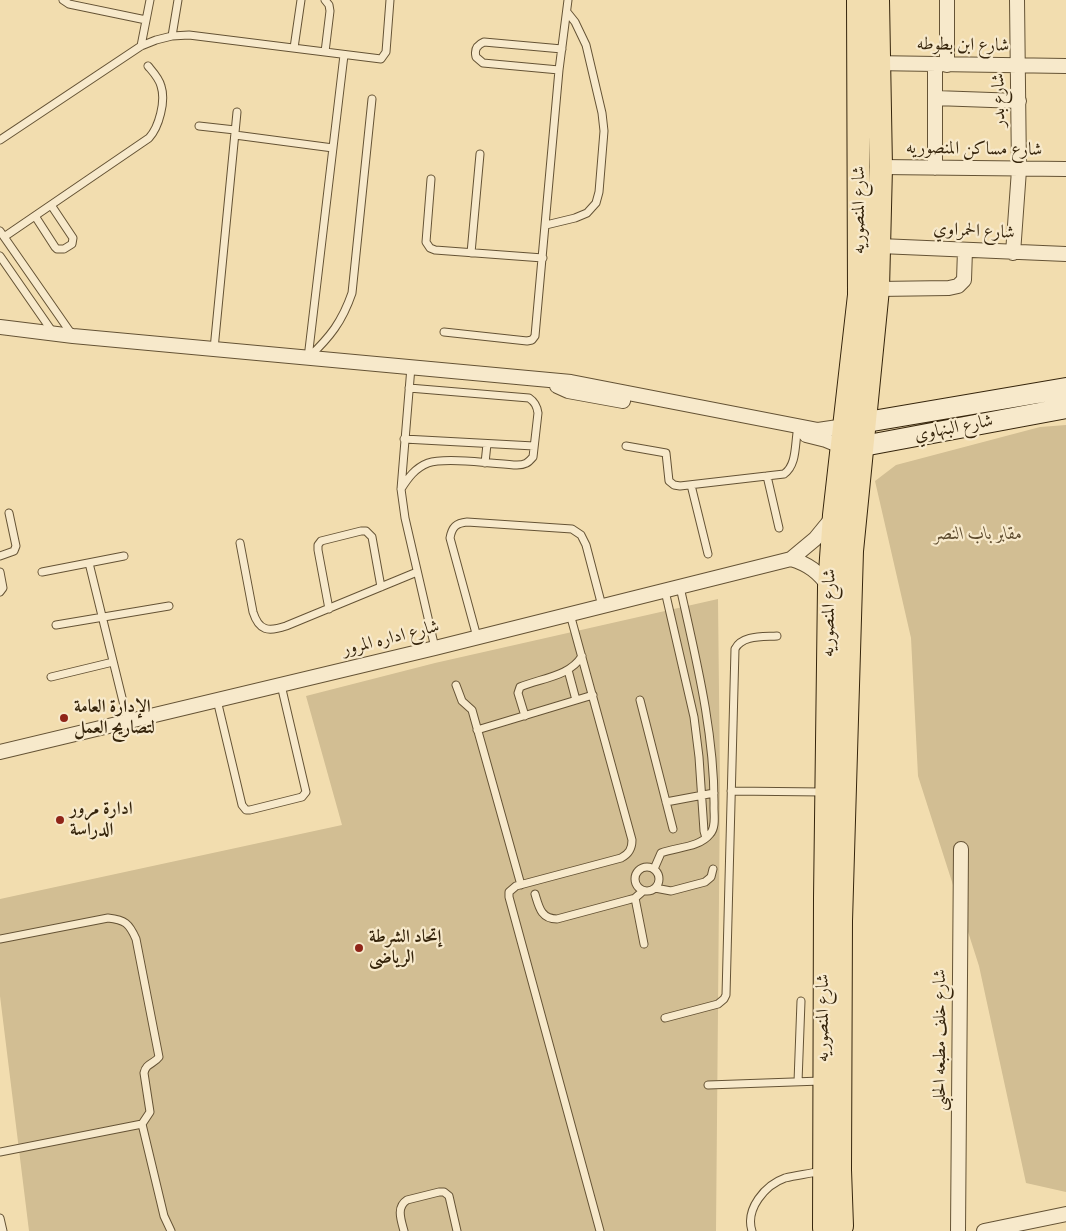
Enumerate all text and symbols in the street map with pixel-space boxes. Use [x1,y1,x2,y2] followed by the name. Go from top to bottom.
[916,34,1010,58] street label: شارع ابن بطوطه
[989,73,1011,127] street label: شارع بدر
[906,138,1042,162] street label: شارع مساكن المنصوريه
[849,166,871,254] street label: شارع المنصوريه
[933,219,1015,245] street label: شارع الحمراوي
[913,411,995,447] street label: شارع البنهاوي
[934,524,1022,546] park label: مقابر باب النصر
[818,569,842,657] street label: شارع المنصوريه
[340,616,442,662] street label: شارع اداره المرور
[74,697,155,740] place label: الإدارة العامة لتصاريح العمل
[58,712,70,724] marker: الإدارة العامة لتصاريح العمل
[70,799,133,842] place label: ادارة مرور الدراسة
[54,814,66,826] marker: ادارة مرور الدراسة
[369,927,441,970] place label: إتحاد الشرطة الرياضى
[353,942,365,954] marker: إتحاد الشرطة الرياضى
[930,969,952,1111] street label: شارع خلف مطبعه الحلبى
[813,974,835,1062] street label: شارع المنصوريه

